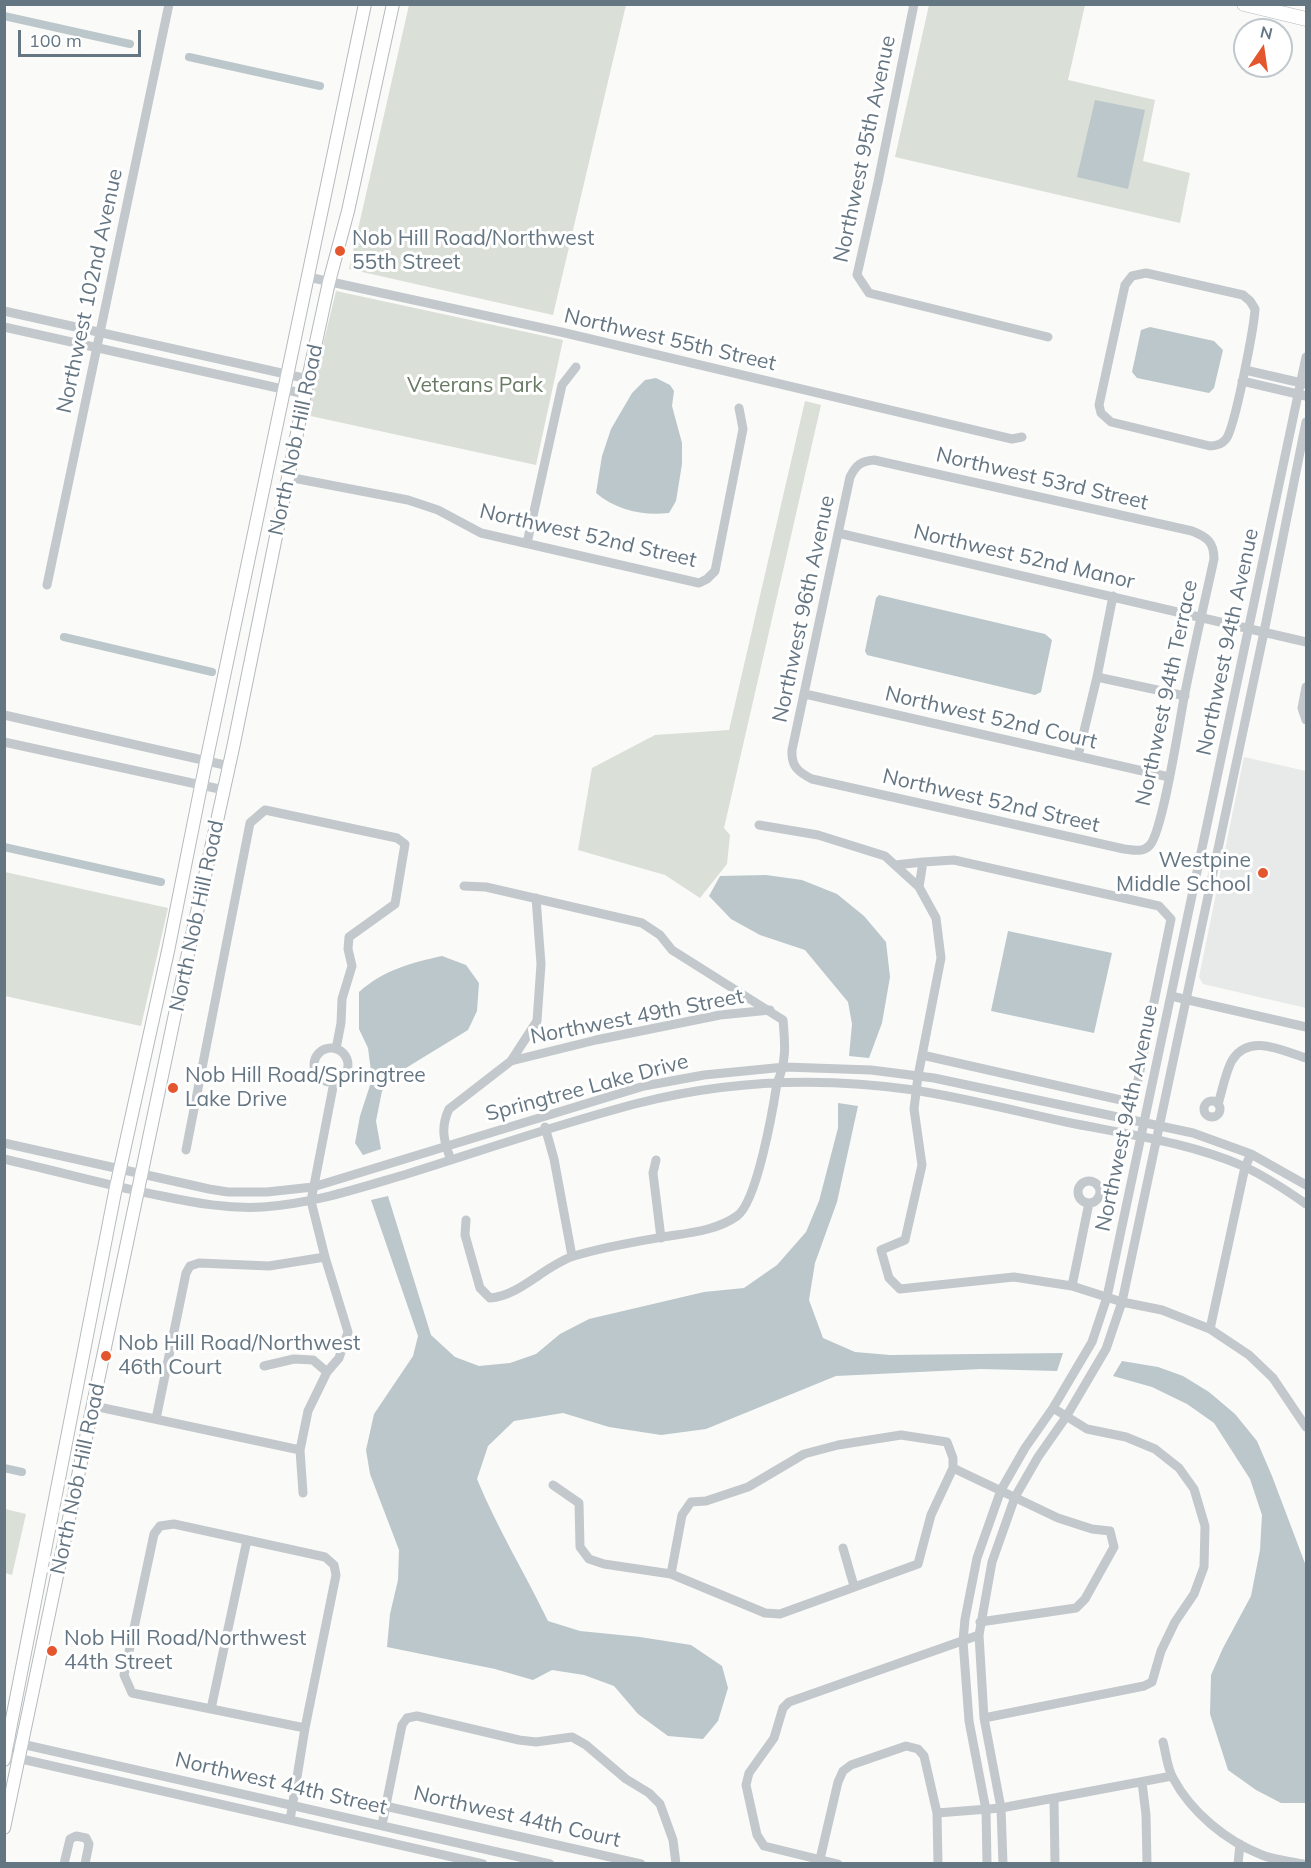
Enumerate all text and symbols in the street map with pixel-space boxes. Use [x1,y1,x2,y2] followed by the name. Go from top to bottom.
[21,18,144,56] scale bar
[1233,18,1293,78] north arrow
[1258,21,1275,44] text: N
[29,29,82,52] text: 100 m
[829,33,901,265] street label: Northwest 95th Avenue
[52,166,128,416] street label: Northwest 102nd Avenue
[352,226,594,276] place label: Nob Hill Road/Northwest 55th Street
[333,244,347,258] marker: Nob Hill Road/Northwest 55th Street
[562,303,778,377] street label: Northwest 55th Street
[263,342,329,538] street label: North Nob Hill Road
[407,373,543,399] park label: Veterans Park
[933,442,1151,516] street label: Northwest 53rd Street
[768,493,840,725] street label: Northwest 96th Avenue
[477,499,699,573] street label: Northwest 52nd Street
[911,519,1137,595] street label: Northwest 52nd Manor
[1192,526,1264,758] street label: Northwest 94th Avenue
[1131,578,1203,808] street label: Northwest 94th Terrace
[882,681,1100,755] street label: Northwest 52nd Court
[880,764,1102,838] street label: Northwest 52nd Street
[164,818,230,1014] street label: North Nob Hill Road
[1116,848,1251,898] place label: Westpine Middle School
[1256,866,1270,880] marker: Westpine Middle School
[528,984,746,1050] street label: Northwest 49th Street
[1091,1002,1163,1234] street label: Northwest 94th Avenue
[483,1049,691,1127] street label: Springtree Lake Drive
[185,1063,426,1113] place label: Nob Hill Road/Springtree Lake Drive
[166,1081,180,1095] marker: Nob Hill Road/Springtree Lake Drive
[118,1331,360,1381] place label: Nob Hill Road/Northwest 46th Court
[99,1349,113,1363] marker: Nob Hill Road/Northwest 46th Court
[45,1381,111,1577] street label: North Nob Hill Road
[64,1626,306,1676] place label: Nob Hill Road/Northwest 44th Street
[45,1644,59,1658] marker: Nob Hill Road/Northwest 44th Street
[173,1747,389,1821] street label: Northwest 44th Street
[411,1781,623,1853] street label: Northwest 44th Court

